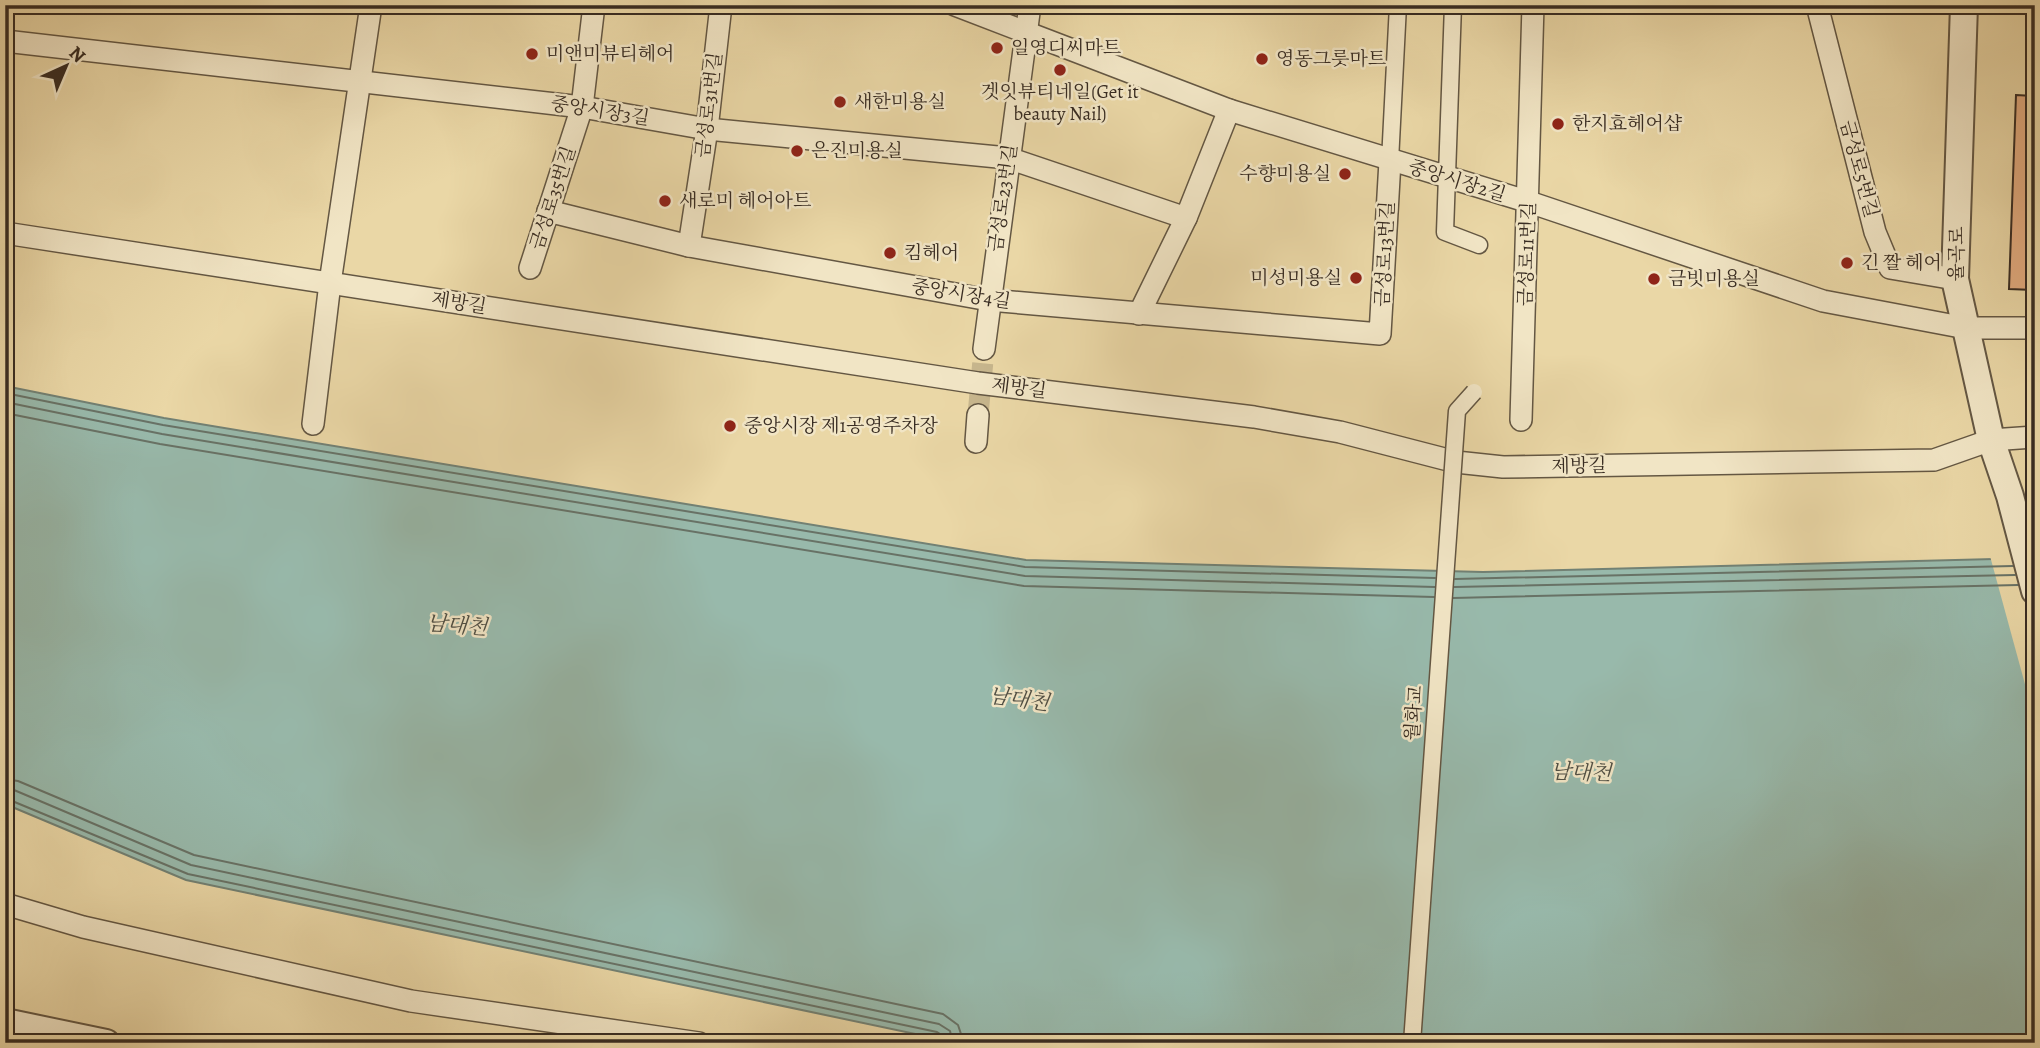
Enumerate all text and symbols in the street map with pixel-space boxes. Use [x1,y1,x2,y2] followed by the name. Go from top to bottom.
[32,32,102,102] north arrow
[1011,35,1121,61] place label: 일영디씨마트
[63,40,91,69] text: N
[989,40,1005,56] marker: 일영디씨마트
[546,41,674,67] place label: 미앤미뷰티헤어
[524,46,540,62] marker: 미앤미뷰티헤어
[1276,46,1386,72] place label: 영동그릇마트
[690,51,728,159] street label: 금성로31번길
[1254,51,1270,67] marker: 영동그릇마트
[1052,62,1068,78] marker: 겟잇뷰티네일(Get it beauty Nail)
[981,79,1139,127] place label: 겟잇뷰티네일(Get it beauty Nail)
[854,89,946,115] place label: 새한미용실
[549,90,651,132] street label: 중앙시장3길
[832,94,848,110] marker: 새한미용실
[1572,111,1683,137] place label: 한지효헤어샵
[1550,116,1566,132] marker: 한지효헤어샵
[1834,117,1884,221] street label: 금성로5번길
[811,138,903,164] place label: 은진미용실
[983,142,1023,254] street label: 금성로23번길
[524,143,582,253] street label: 금성로35번길
[789,143,805,159] marker: 은진미용실
[1405,154,1509,208] street label: 중앙시장2길
[1239,161,1331,187] place label: 수향미용실
[1337,166,1353,182] marker: 수향미용실
[679,188,811,214] place label: 새로미 헤어아트
[657,193,673,209] marker: 새로미 헤어아트
[1369,200,1401,308] street label: 금성로13번길
[1512,201,1542,307] street label: 금성로11번길
[1944,226,1970,282] street label: 율곡로
[904,240,959,266] place label: 킴헤어
[882,245,898,261] marker: 킴헤어
[1861,250,1942,276] place label: 긴 짤 헤어
[1839,255,1855,271] marker: 긴 짤 헤어
[1250,265,1342,291] place label: 미성미용실
[1668,266,1760,292] place label: 금빗미용실
[1348,270,1364,286] marker: 미성미용실
[1646,271,1662,287] marker: 금빗미용실
[909,273,1013,315] street label: 중앙시장4길
[430,286,488,320] street label: 제방길
[990,372,1048,404] street label: 제방길
[744,413,938,439] place label: 중앙시장 제1공영주차장
[722,418,738,434] marker: 중앙시장 제1공영주차장
[1551,453,1607,479] street label: 제방길
[425,608,490,642] water label: 남대천
[987,681,1053,717] water label: 남대천
[1399,685,1429,741] street label: 월화교
[1550,757,1614,787] water label: 남대천

